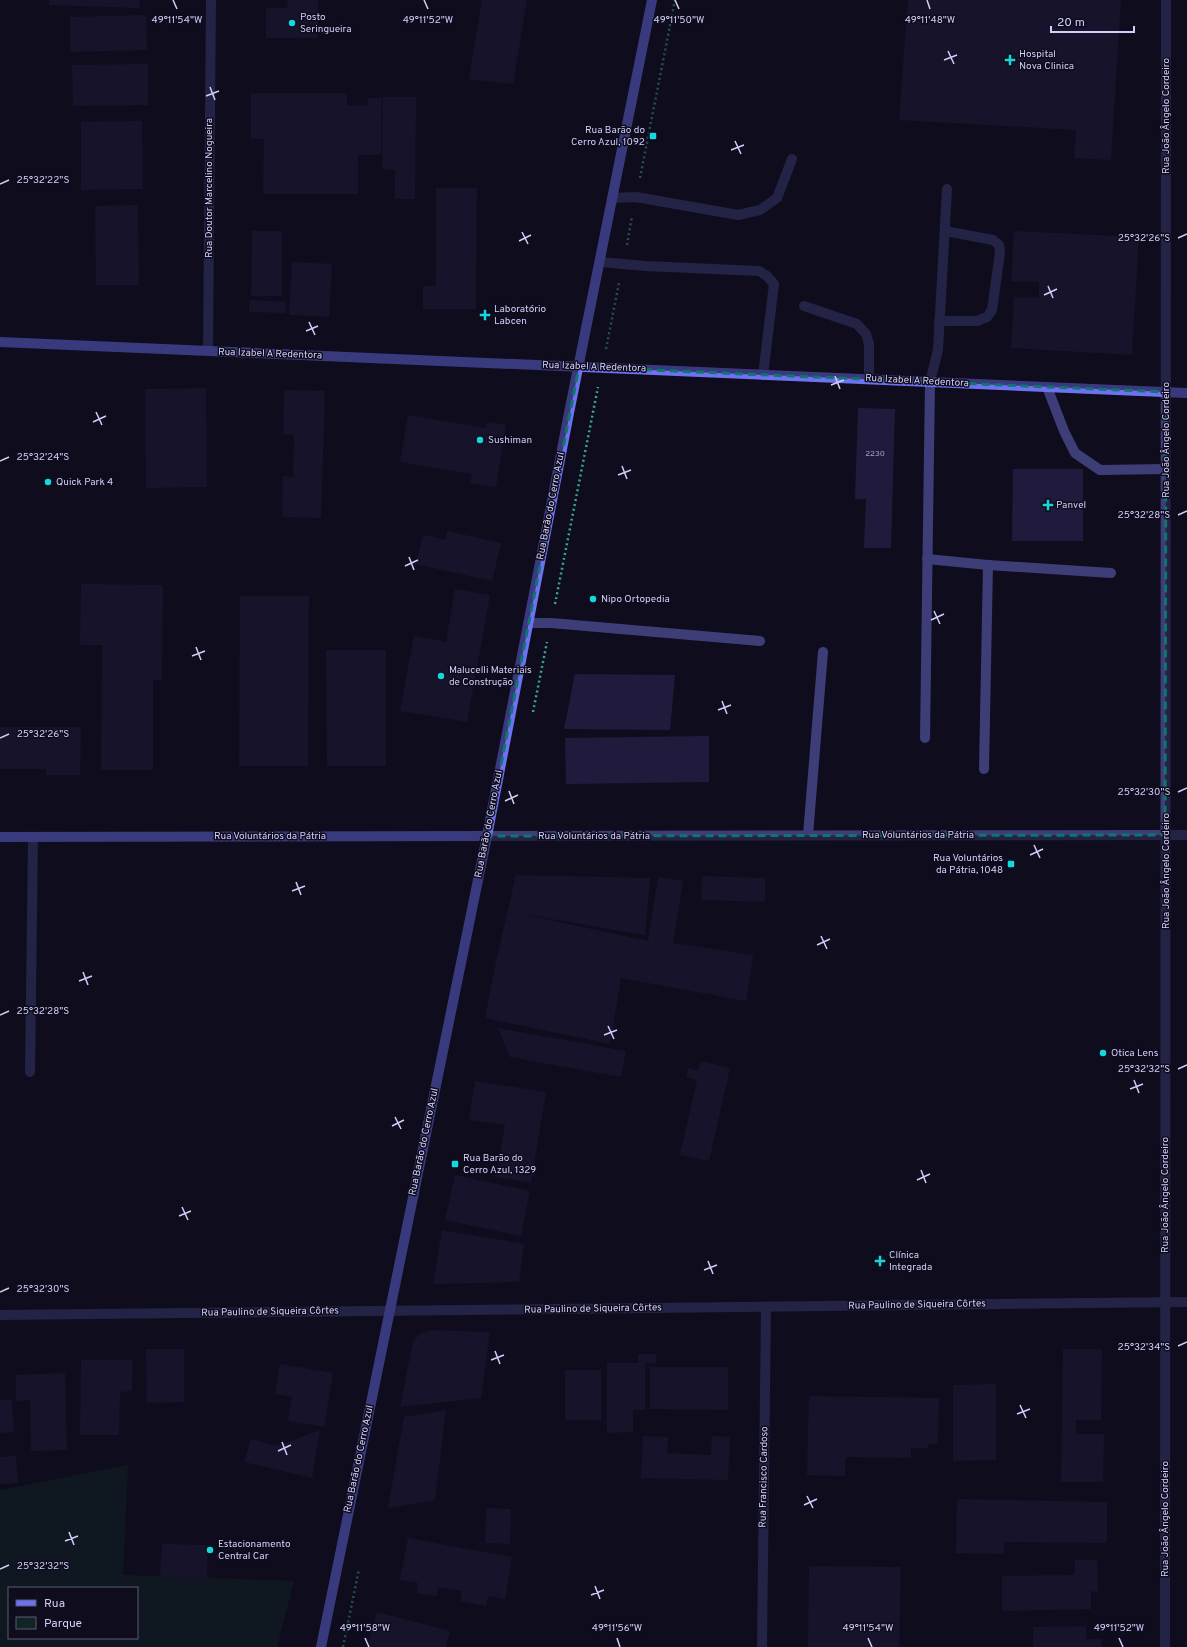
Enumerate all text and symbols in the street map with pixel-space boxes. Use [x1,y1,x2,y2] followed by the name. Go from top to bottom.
[1051,8,1134,34] scale bar
[300,11,352,36] place label: Posto Seringueira
[152,14,202,27] text: 49°11'54"W
[403,14,453,27] text: 49°11'52"W
[654,14,704,27] text: 49°11'50"W
[905,14,955,27] text: 49°11'48"W
[1057,15,1085,31] text: 20 m
[287,18,297,28] marker: Posto Seringueira
[1019,48,1074,73] place label: Hospital Nova Clinica
[1004,54,1016,66] marker: Hospital Nova Clinica
[1160,58,1173,174] street label: Rua João Ângelo Cordeiro
[203,118,216,258] street label: Rua Doutor Marcelino Nogueira
[571,124,645,149] place label: Rua Barão do Cerro Azul, 1092
[648,131,658,141] marker: Rua Barão do Cerro Azul, 1092
[17,174,69,187] text: 25°32'22"S
[1118,232,1170,245] text: 25°32'26"S
[494,303,547,328] place label: Laboratório Labcen
[479,309,491,321] marker: Laboratório Labcen
[218,346,322,362] street label: Rua Izabel A Redentora
[542,359,646,375] street label: Rua Izabel A Redentora
[865,372,969,390] street label: Rua Izabel A Redentora
[1160,382,1173,498] street label: Rua João Ângelo Cordeiro
[488,434,532,447] place label: Sushiman
[475,435,485,445] marker: Sushiman
[865,449,885,459] house number: 2230
[17,451,69,464] text: 25°32'24"S
[534,451,568,561] street label: Rua Barão do Cerro Azul
[56,476,113,489] place label: Quick Park 4
[43,477,53,487] marker: Quick Park 4
[1056,499,1086,512] place label: Panvel
[1043,500,1053,510] marker: Panvel
[1118,509,1170,522] text: 25°32'28"S
[601,593,670,606] place label: Nipo Ortopedia
[588,594,598,604] marker: Nipo Ortopedia
[449,664,532,689] place label: Malucelli Materiais de Construção
[436,671,446,681] marker: Malucelli Materiais de Construção
[17,728,69,741] text: 25°32'26"S
[472,769,506,879] street label: Rua Barão do Cerro Azul
[1118,786,1170,799] text: 25°32'30"S
[1160,813,1173,929] street label: Rua João Ângelo Cordeiro
[862,829,974,842] street label: Rua Voluntários da Pátria
[214,830,326,843] street label: Rua Voluntários da Pátria
[538,830,650,843] street label: Rua Voluntários da Pátria
[933,852,1003,877] place label: Rua Voluntários da Pátria, 1048
[1006,859,1016,869] marker: Rua Voluntários da Pátria, 1048
[17,1005,69,1018] text: 25°32'28"S
[1111,1047,1159,1060] place label: Otica Lens
[1098,1048,1108,1058] marker: Otica Lens
[1118,1063,1170,1076] text: 25°32'32"S
[406,1087,442,1197] street label: Rua Barão do Cerro Azul
[1159,1137,1172,1253] street label: Rua João Ângelo Cordeiro
[463,1152,536,1177] place label: Rua Barão do Cerro Azul, 1329
[450,1159,460,1169] marker: Rua Barão do Cerro Azul, 1329
[889,1249,932,1274] place label: Clínica Integrada
[874,1255,886,1267] marker: Clínica Integrada
[17,1283,69,1296] text: 25°32'30"S
[848,1297,986,1313] street label: Rua Paulino de Siqueira Côrtes
[524,1301,662,1317] street label: Rua Paulino de Siqueira Côrtes
[201,1304,339,1320] street label: Rua Paulino de Siqueira Côrtes
[1118,1341,1170,1354] text: 25°32'34"S
[341,1404,377,1514] street label: Rua Barão do Cerro Azul
[757,1426,771,1528] street label: Rua Francisco Cardoso
[1159,1461,1172,1577] street label: Rua João Ângelo Cordeiro
[218,1538,291,1563] place label: Estacionamento Central Car
[205,1545,215,1555] marker: Estacionamento Central Car
[17,1560,69,1573] text: 25°32'32"S
[8,1587,138,1639] legend
[44,1596,65,1612] text: Rua
[44,1616,82,1632] text: Parque
[340,1622,390,1635] text: 49°11'58"W
[592,1622,642,1635] text: 49°11'56"W
[843,1622,893,1635] text: 49°11'54"W
[1094,1622,1144,1635] text: 49°11'52"W

